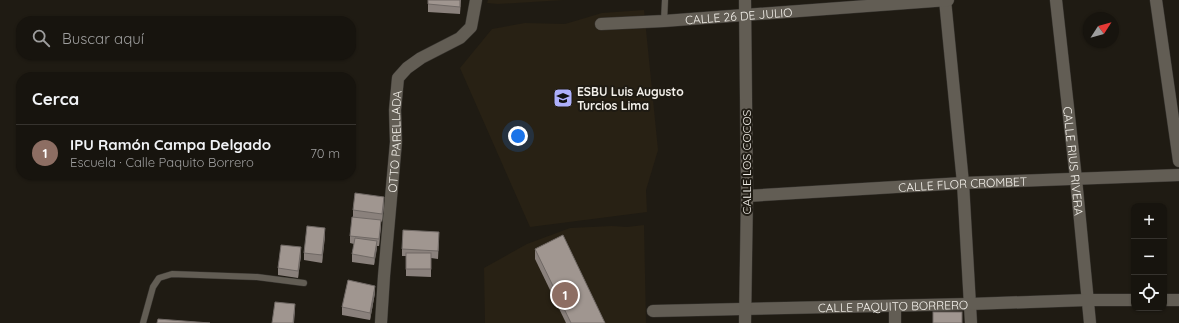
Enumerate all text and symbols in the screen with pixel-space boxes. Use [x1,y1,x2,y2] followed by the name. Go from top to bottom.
[684,4,793,27] street label: CALLE 26 DE JULIO
[1083,12,1119,48] north arrow
[16,16,356,60] search box
[30,27,52,49] icon: search
[62,29,144,48] text: Buscar aquí
[577,84,684,113] place label: ESBU Luis Augusto Turcios Lima
[552,87,574,109] school or university icon: ESBU Luis Augusto Turcios Lima
[32,88,79,109] text: Cerca
[384,90,404,193] street label: OTTO PARELLADA
[1060,106,1087,217] street label: CALLE RIUS RIVERA
[739,109,754,214] street label: CALLE LOS COCOS
[508,126,528,146] your location
[70,135,271,154] text: IPU Ramón Campa Delgado
[42,145,48,161] text: 1
[310,145,340,161] text: 70 m
[70,154,254,170] text: Escuela · Calle Paquito Borrero
[898,173,1027,194] street label: CALLE FLOR CROMBET
[1131,203,1167,311] map controls
[1131,203,1167,239] button: +
[1131,239,1167,275] button: −
[1131,275,1167,311] button: locate
[552,280,578,310] pin: 1
[818,297,968,315] street label: CALLE PAQUITO BORRERO

